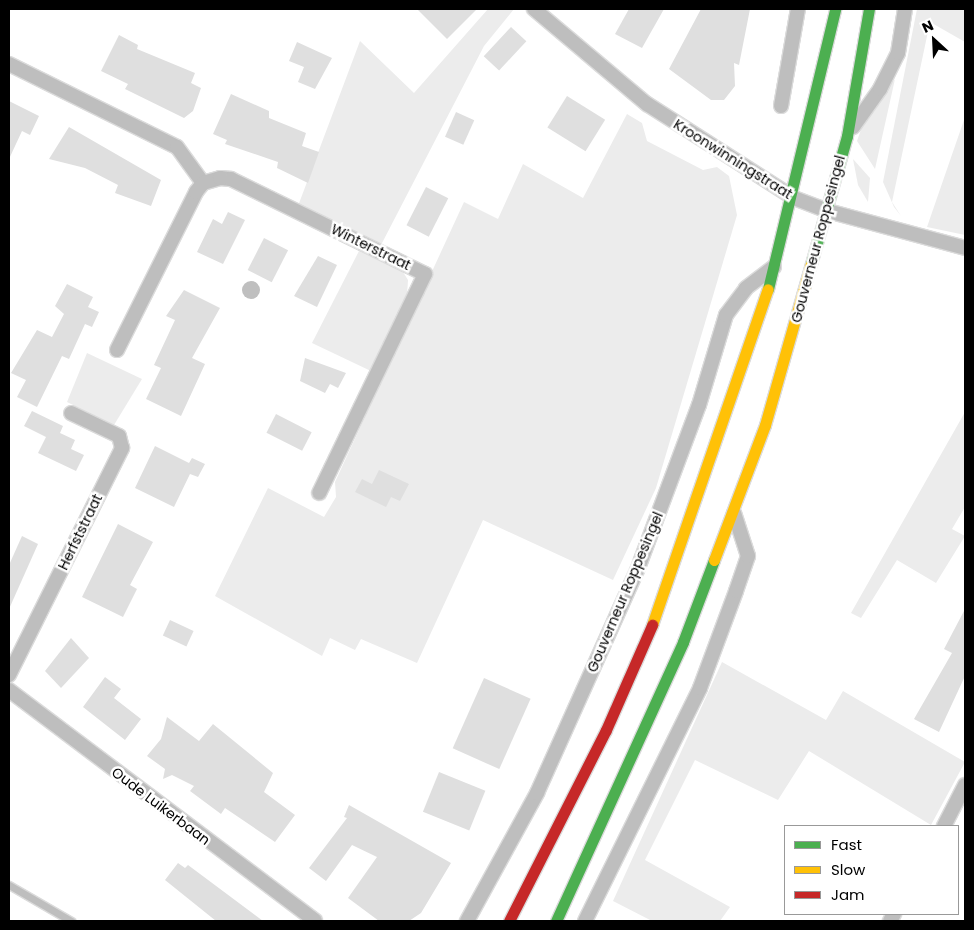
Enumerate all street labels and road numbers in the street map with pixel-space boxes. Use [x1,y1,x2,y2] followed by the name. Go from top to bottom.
[671,116,795,202] street label: Kroonwinningstraat
[788,154,848,324] street label: Gouverneur Roppesingel
[328,220,414,274] street label: Winterstraat
[54,491,106,573] street label: Herfststraat
[584,509,666,675] street label: Gouverneur Roppesingel
[109,764,213,848] street label: Oude Luikerbaan

